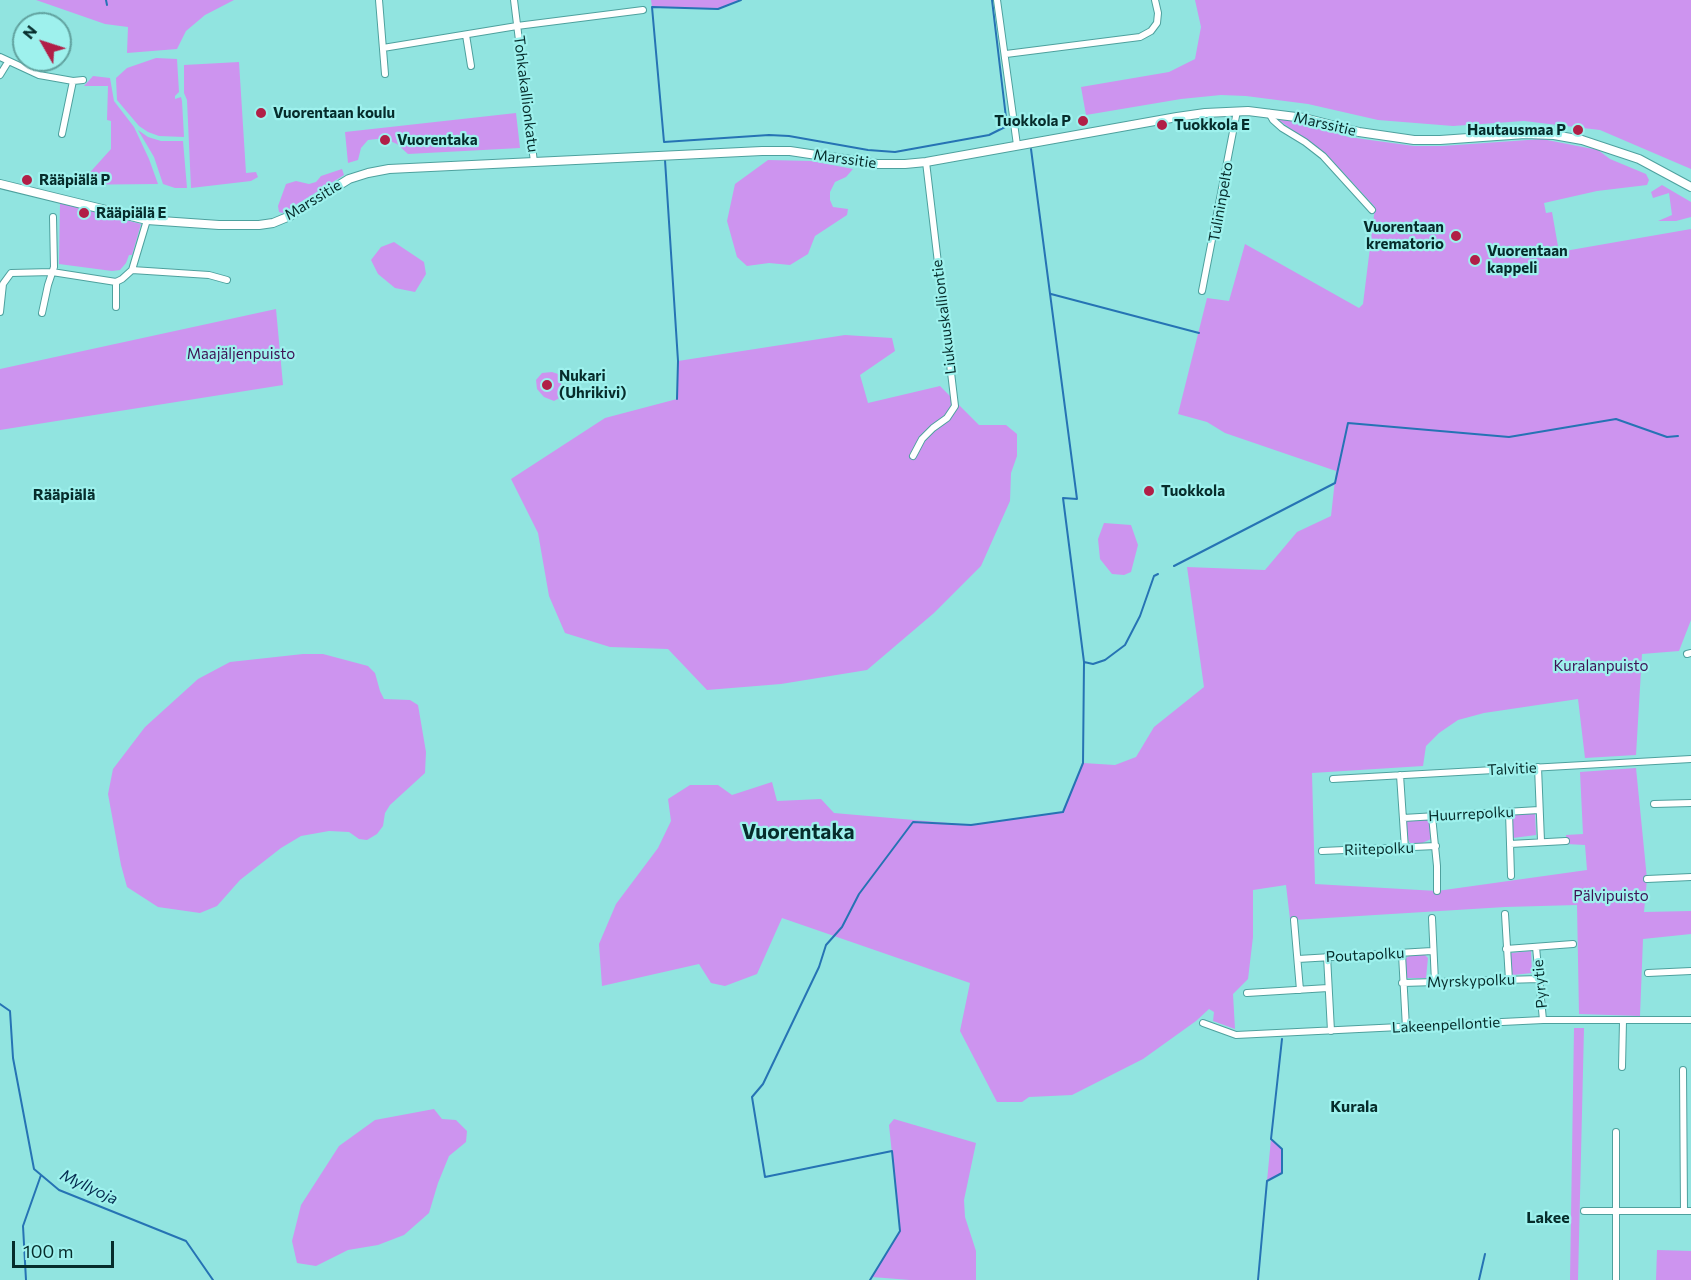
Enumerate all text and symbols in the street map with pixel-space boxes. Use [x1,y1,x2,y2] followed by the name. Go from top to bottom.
[12,12,72,72] north arrow
[18,21,40,42] text: N
[510,35,542,153] street label: Tohkakallionkatu
[273,104,395,122] place label: Vuorentaan koulu
[254,106,268,120] marker: Vuorentaan koulu
[1292,108,1358,140] street label: Marssitie
[994,112,1071,130] place label: Tuokkola P
[1076,114,1090,128] marker: Tuokkola P
[1174,116,1250,134] place label: Tuokkola E
[1155,118,1169,132] marker: Tuokkola E
[1467,121,1566,139] place label: Hautausmaa P
[1571,123,1585,137] marker: Hautausmaa P
[397,131,478,149] place label: Vuorentaka
[378,133,392,147] marker: Vuorentaka
[812,146,878,172] street label: Marssitie
[1205,161,1237,243] street label: Tulininpelto
[39,171,110,189] place label: Rääpiälä P
[20,173,34,187] marker: Rääpiälä P
[281,176,345,224] street label: Marssitie
[96,204,167,222] place label: Rääpiälä E
[77,206,91,220] marker: Rääpiälä E
[1363,218,1444,253] place label: Vuorentaan krematorio
[1449,229,1463,243] marker: Vuorentaan krematorio
[1487,242,1568,277] place label: Vuorentaan kappeli
[1468,253,1482,267] marker: Vuorentaan kappeli
[928,259,960,375] street label: Liukuuskalliontie
[187,345,295,363] park label: Maajäljenpuisto
[559,367,626,402] place label: Nukari (Uhrikivi)
[540,378,554,392] marker: Nukari (Uhrikivi)
[1161,482,1225,500] place label: Tuokkola
[1142,484,1156,498] marker: Tuokkola
[33,485,95,505] district label: Rääpiälä
[1553,657,1649,675] park label: Kuralanpuisto
[1487,759,1537,779] street label: Talvitie
[1428,803,1514,825] street label: Huurrepolku
[741,819,855,845] district label: Vuorentaka
[1344,839,1414,859] street label: Riitepolku
[1573,887,1649,905] park label: Pälvipuisto
[1325,944,1405,966] street label: Poutapolku
[1529,959,1551,1009] street label: Pyrytie
[1427,970,1515,992] street label: Myrskypolku
[1391,1013,1501,1037] street label: Lakeenpellontie
[1330,1097,1378,1117] district label: Kurala
[57,1165,121,1209] water label: Myllyoja
[1526,1208,1570,1228] district label: Lakee
[15,1229,117,1267] scale bar
[23,1240,73,1262] text: 100 m

